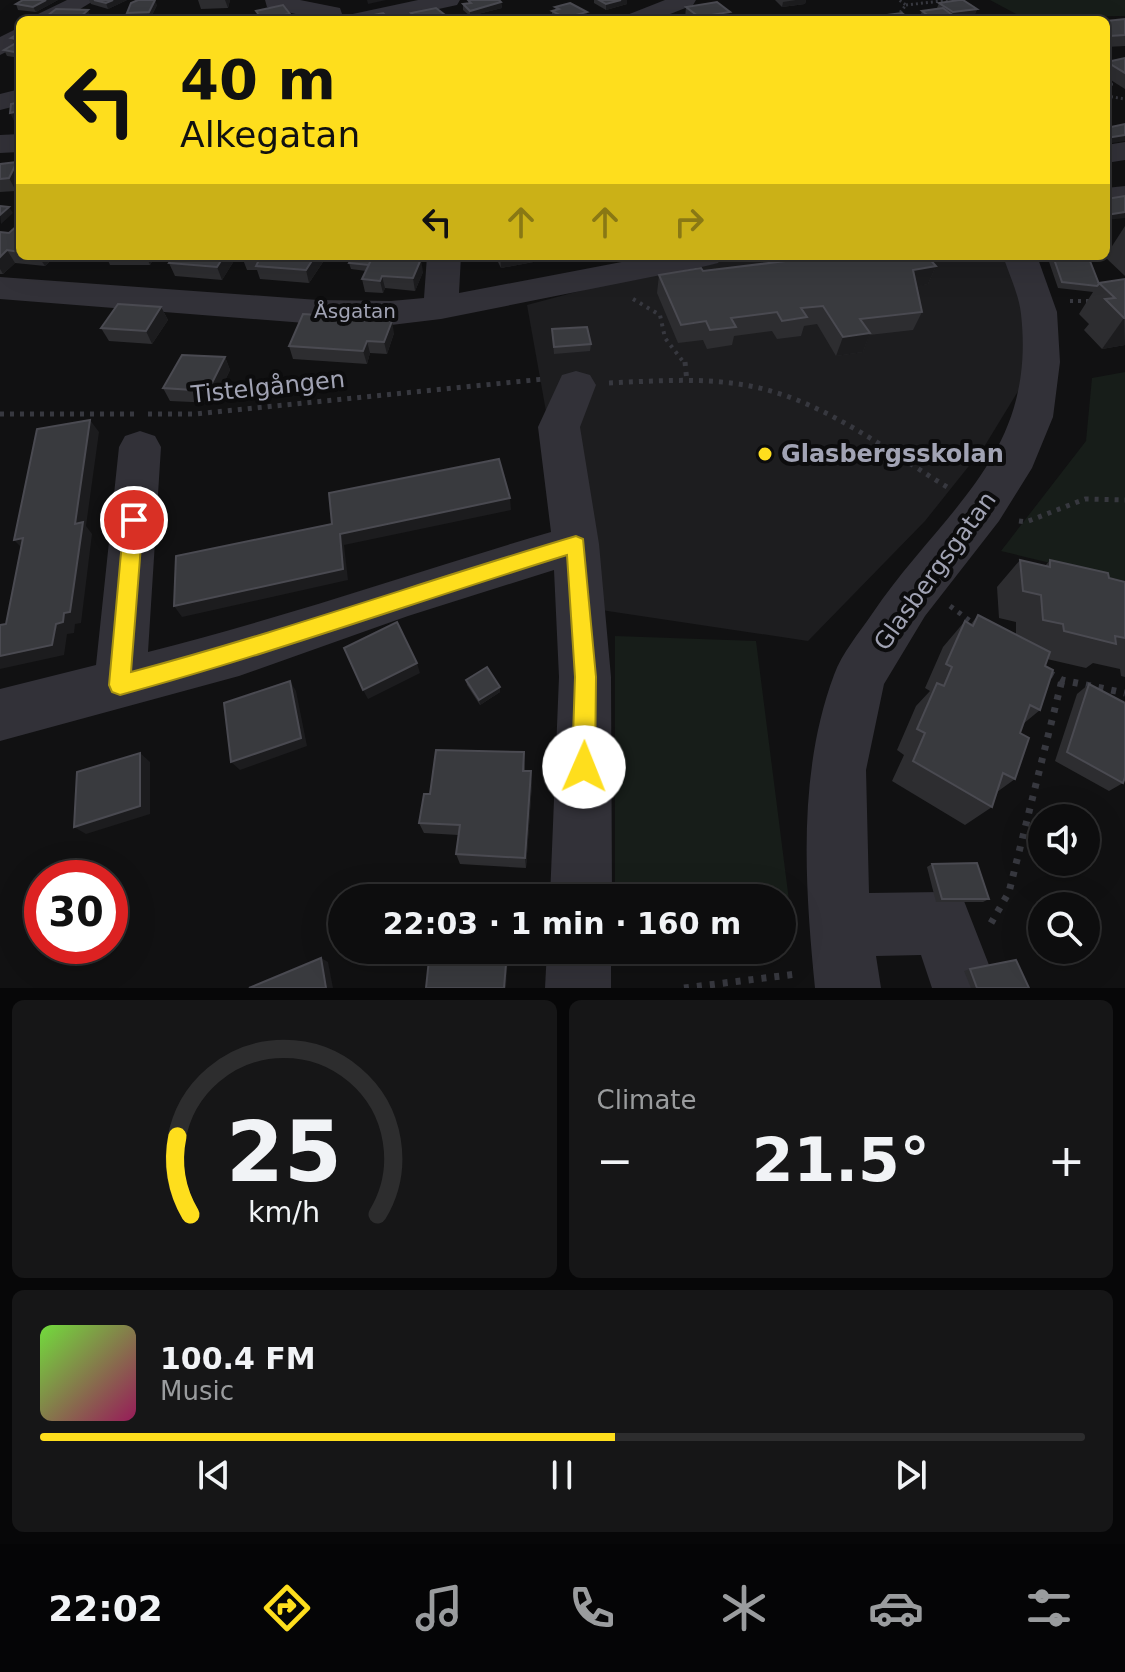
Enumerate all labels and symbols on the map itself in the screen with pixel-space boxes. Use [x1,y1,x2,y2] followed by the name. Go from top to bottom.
[314,299,396,323] street label: Åsgatan
[189,364,346,409] street label: Tistelgången
[781,440,1004,468] place label: Glasbergsskolan
[756,445,774,463] marker: Glasbergsskolan
[100,486,168,554] pin
[868,486,1002,656] street label: Glasbergsgatan
[542,725,626,809] position arrow
[24,860,128,964] speed limit sign: 30

